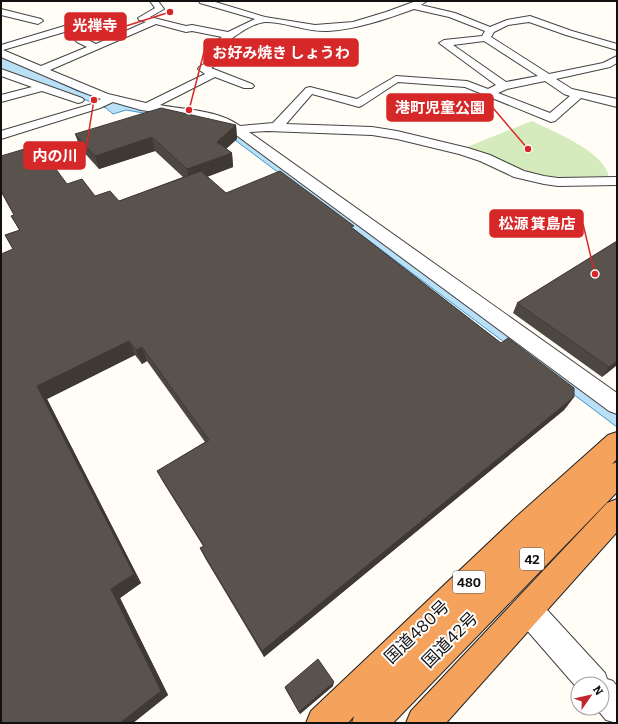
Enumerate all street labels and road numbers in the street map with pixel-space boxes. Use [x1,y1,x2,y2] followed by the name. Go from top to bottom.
[520,548,544,570] road number: 42
[453,571,485,593] road number: 480
[380,596,454,668] street label: 国道480号
[418,608,482,672] street label: 国道42号

